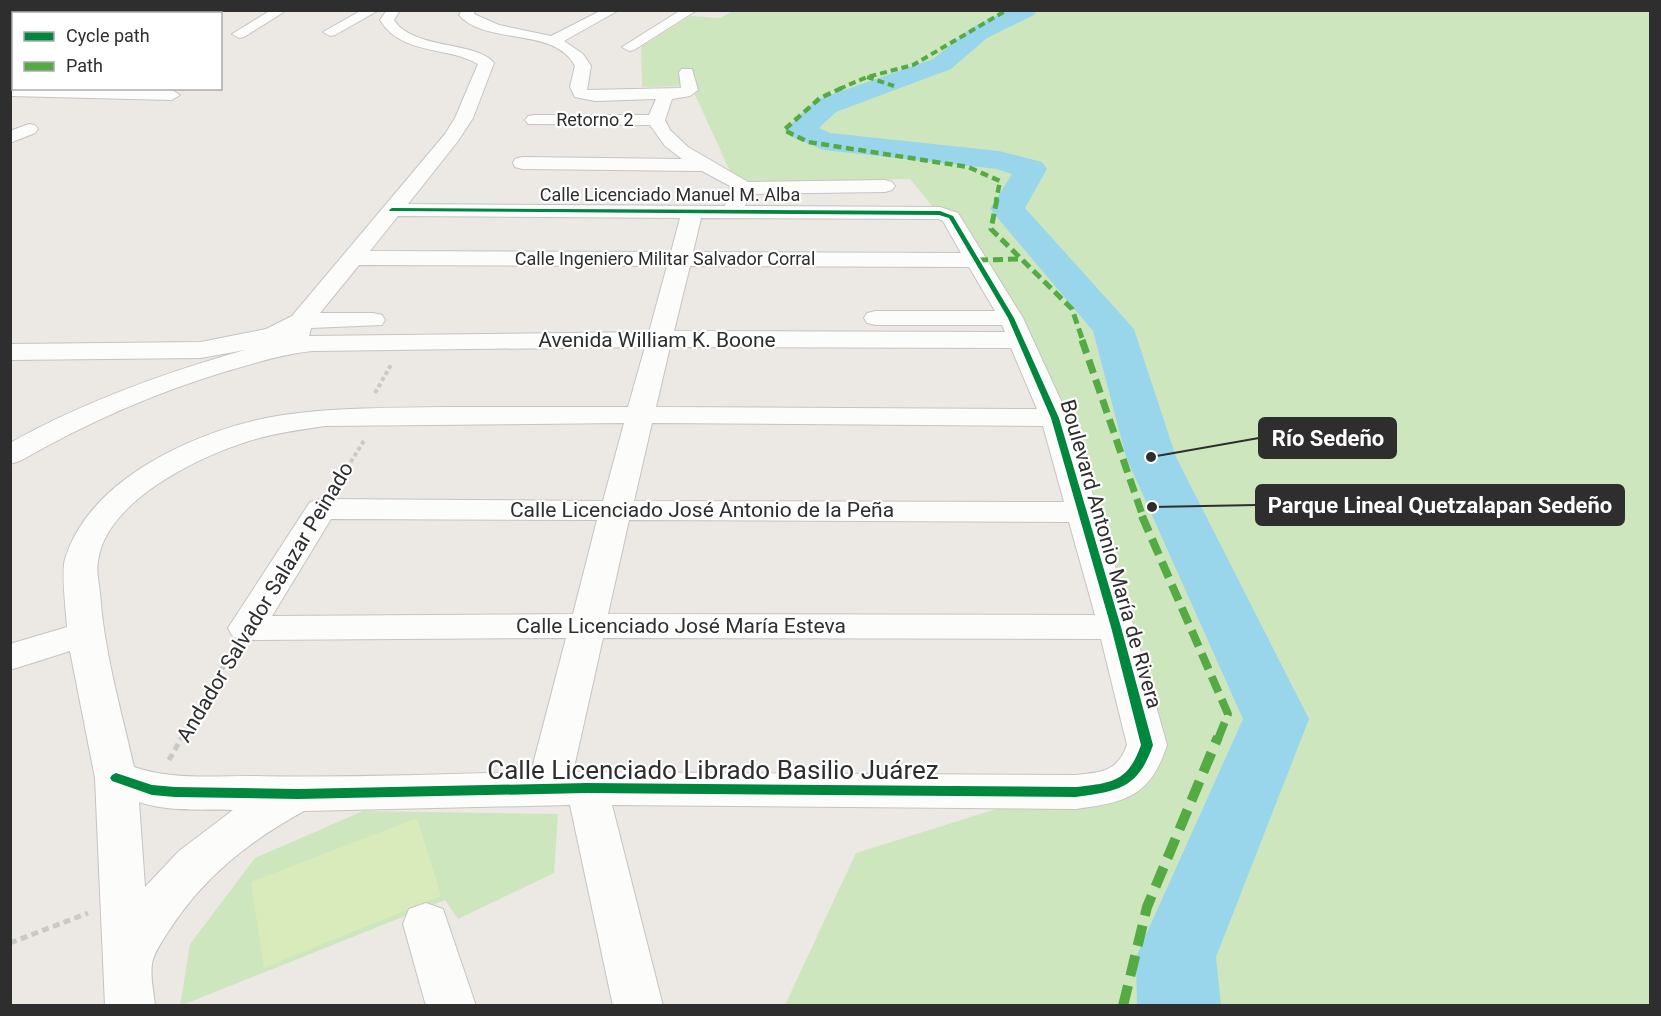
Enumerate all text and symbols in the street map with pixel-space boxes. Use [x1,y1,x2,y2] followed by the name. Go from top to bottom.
[12,12,222,90] legend
[66,25,150,46] text: Cycle path
[66,55,103,76] text: Path
[556,109,634,130] street label: Retorno 2
[540,184,800,205] street label: Calle Licenciado Manuel M. Alba
[515,248,815,269] street label: Calle Ingeniero Militar Salvador Corral
[538,328,776,352] street label: Avenida William K. Boone
[1055,397,1167,711] street label: Boulevard Antonio María de Rivera
[1259,418,1396,458] callout: Río Sedeño
[1272,426,1384,451] text: Río Sedeño
[172,458,358,746] street label: Andador Salvador Salazar Peinado
[1256,485,1624,525] callout: Parque Lineal Quetzalapan Sedeño
[1268,493,1612,518] text: Parque Lineal Quetzalapan Sedeño
[510,498,894,522] street label: Calle Licenciado José Antonio de la Peña
[516,614,846,638] street label: Calle Licenciado José María Esteva
[487,755,939,785] street label: Calle Licenciado Librado Basilio Juárez

